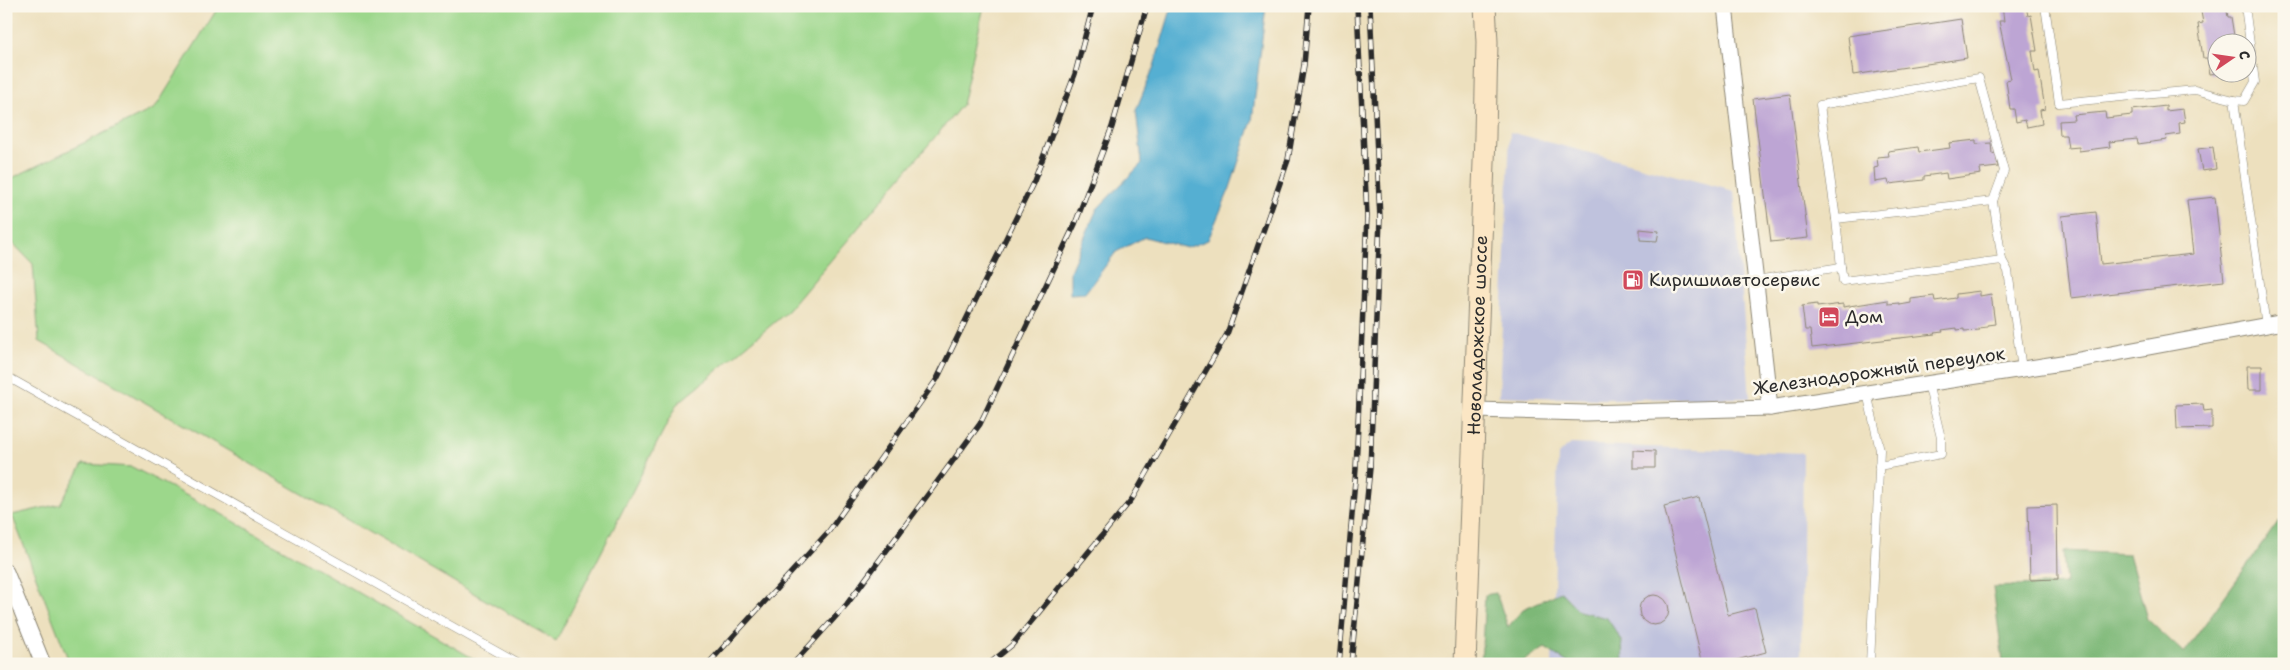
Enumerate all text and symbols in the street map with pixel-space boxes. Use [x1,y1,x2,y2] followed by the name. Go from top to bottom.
[2208,32,2258,82] north arrow
[2235,49,2254,61] text: С
[1462,235,1493,436] street label: Новоладожское шоссе
[1621,268,1645,292] fuel station icon: Киришиавтосервис
[1649,268,1820,292] place label: Киришиавтосервис
[1817,305,1841,329] hotel icon: Дом
[1845,305,1883,329] place label: Дом
[1751,341,2007,401] street label: Железнодорожный переулок

